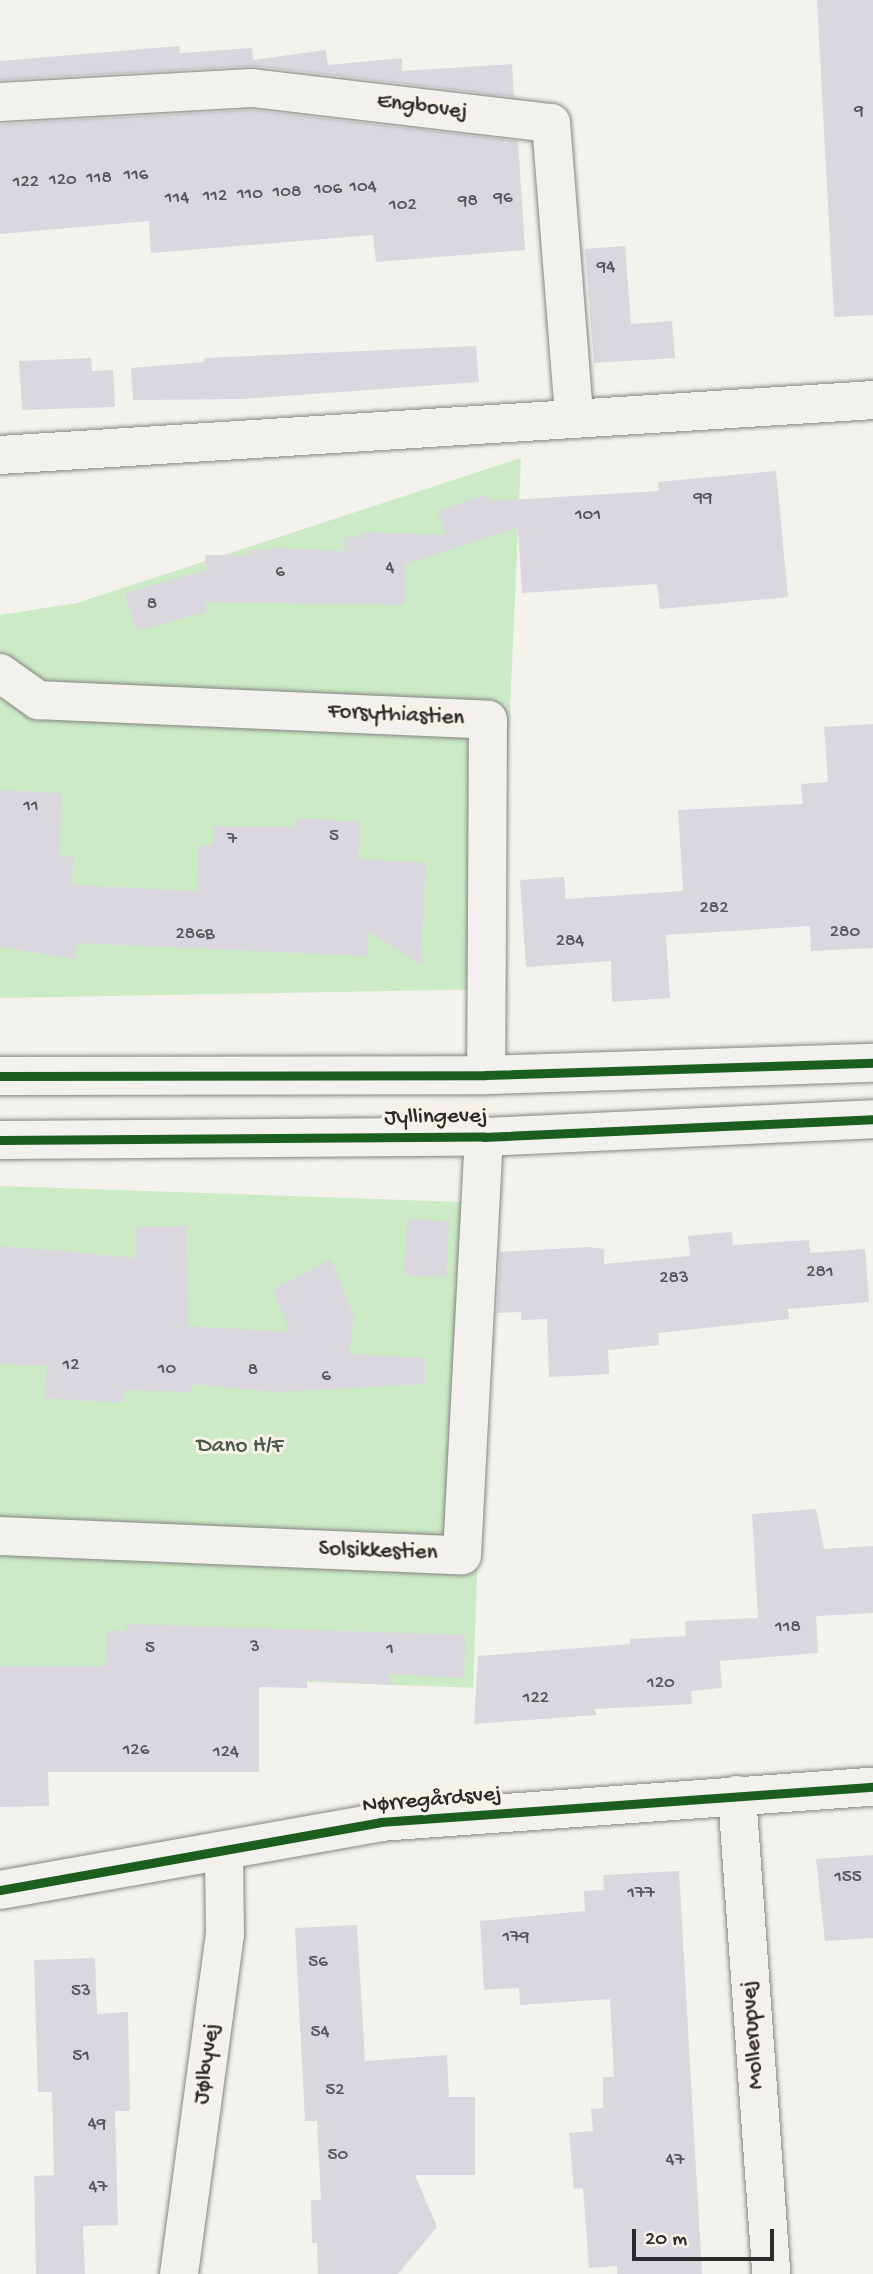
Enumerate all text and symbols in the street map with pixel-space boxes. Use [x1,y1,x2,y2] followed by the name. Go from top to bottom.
[375,89,469,127] street label: Engbovej
[854,101,864,123] house number: 9
[124,165,148,187] house number: 116
[86,168,112,190] house number: 118
[49,170,77,192] house number: 120
[13,172,39,194] house number: 122
[349,177,377,199] house number: 104
[314,179,342,201] house number: 106
[273,182,301,204] house number: 108
[237,184,263,206] house number: 110
[203,186,227,208] house number: 112
[165,188,189,210] house number: 114
[493,188,513,210] house number: 96
[458,191,478,213] house number: 98
[389,195,417,217] house number: 102
[597,257,615,279] house number: 94
[693,488,713,510] house number: 99
[575,505,601,527] house number: 101
[386,558,394,580] house number: 4
[275,562,285,584] house number: 6
[147,594,157,616] house number: 8
[327,699,465,733] street label: Forsythiastien
[23,796,39,818] house number: 11
[329,826,339,848] house number: 5
[227,829,237,851] house number: 7
[699,898,729,920] house number: 282
[830,922,860,944] house number: 280
[175,924,215,946] house number: 286B
[556,931,584,953] house number: 284
[384,1103,488,1133] street label: Jyllingevej
[806,1262,834,1284] house number: 281
[659,1268,689,1290] house number: 283
[63,1355,79,1377] house number: 12
[158,1359,176,1381] house number: 10
[248,1360,258,1382] house number: 8
[321,1366,331,1388] house number: 6
[197,1433,283,1461] park label: Dano H/F
[318,1536,438,1568] street label: Solsikkestien
[775,1617,801,1639] house number: 118
[250,1637,260,1659] house number: 3
[145,1638,155,1660] house number: 5
[386,1639,394,1661] house number: 1
[647,1673,675,1695] house number: 120
[523,1688,549,1710] house number: 122
[123,1740,149,1762] house number: 126
[213,1742,239,1764] house number: 124
[361,1781,503,1821] street label: Nørregårdsvej
[834,1867,862,1889] house number: 155
[627,1883,655,1905] house number: 177
[502,1927,530,1949] house number: 179
[308,1952,328,1974] house number: 56
[736,1980,772,2090] street label: Mollerupvej
[71,1981,91,2003] house number: 53
[189,2022,227,2106] street label: Jølbyvej
[311,2022,329,2044] house number: 54
[72,2046,90,2068] house number: 51
[325,2080,345,2102] house number: 52
[88,2114,106,2136] house number: 49
[328,2145,348,2167] house number: 50
[666,2150,684,2172] house number: 47
[89,2177,107,2199] house number: 47
[635,2214,777,2258] scale bar
[645,2228,687,2253] text: 20 m

